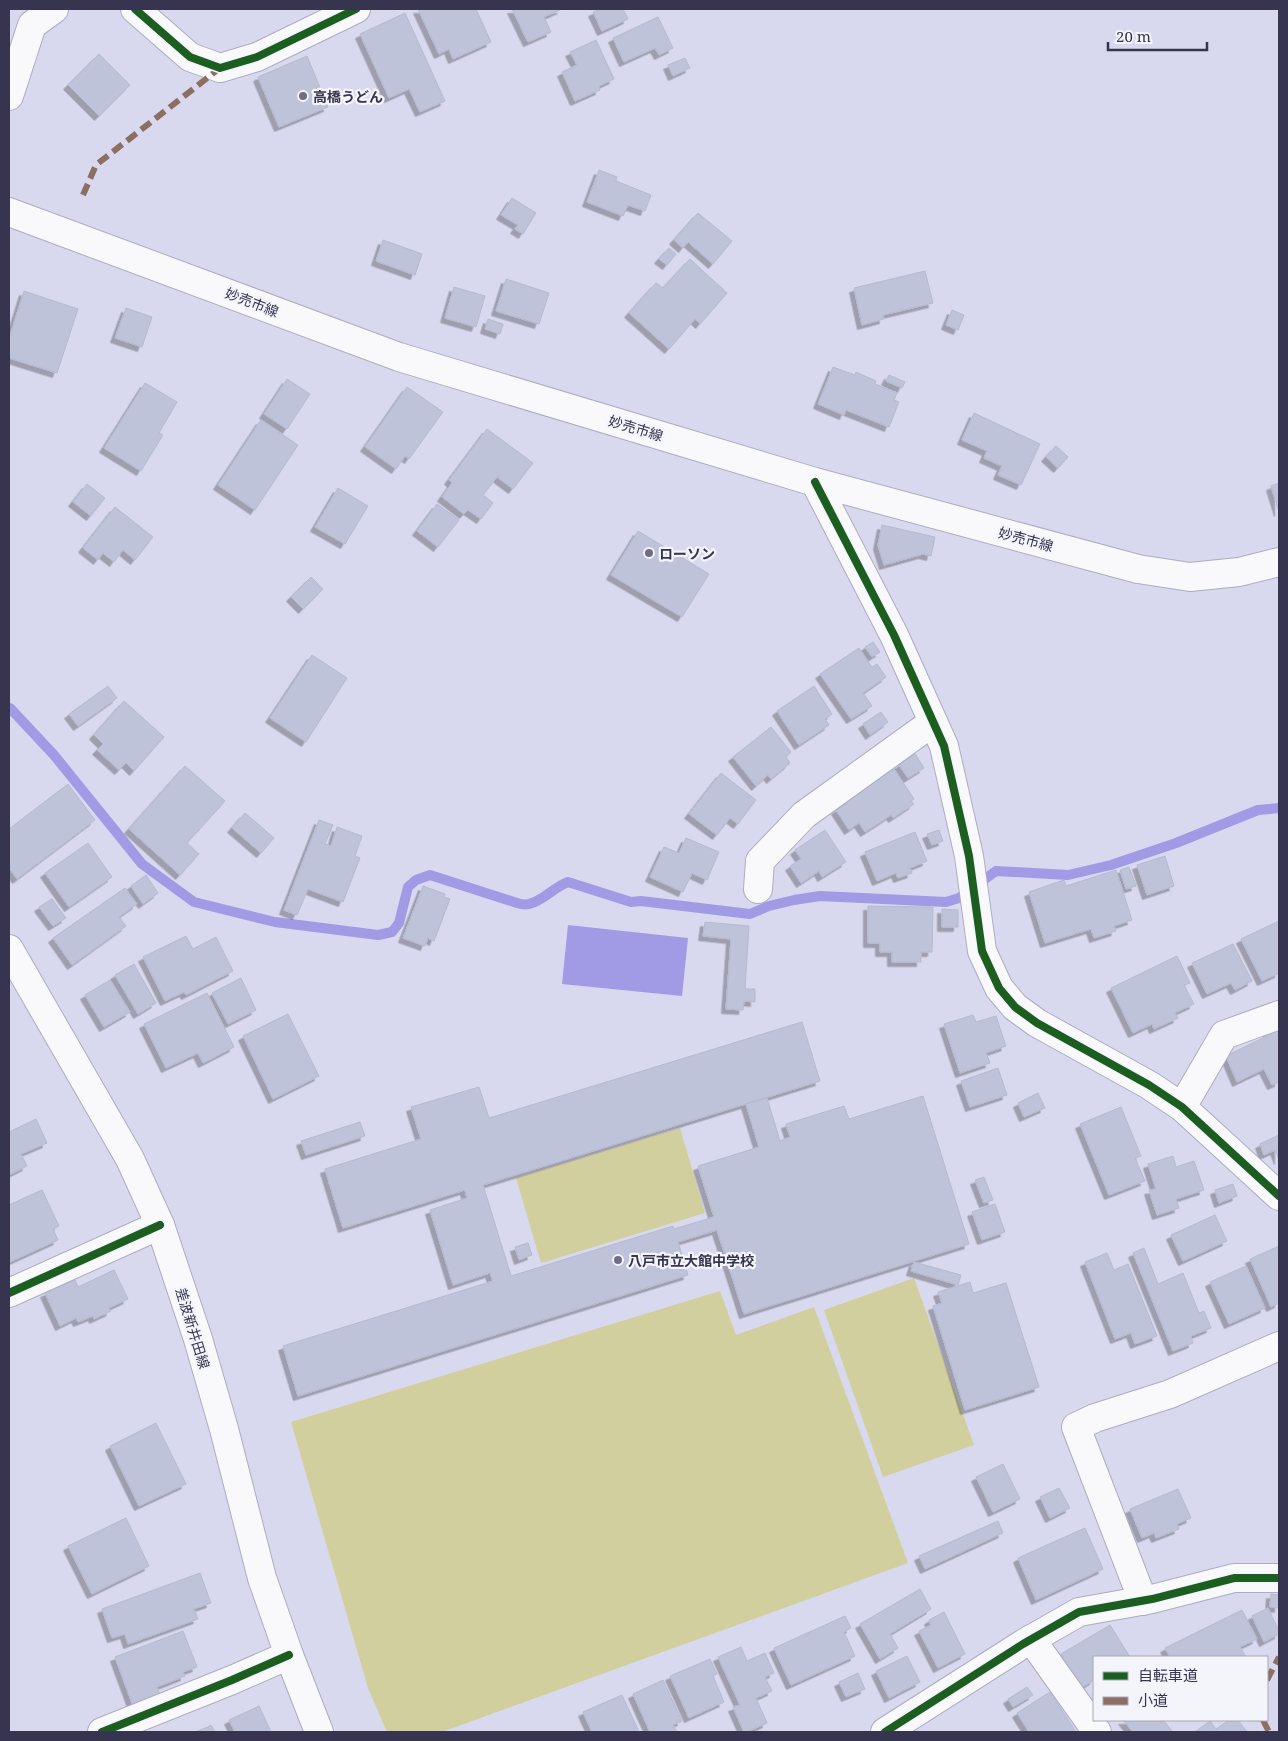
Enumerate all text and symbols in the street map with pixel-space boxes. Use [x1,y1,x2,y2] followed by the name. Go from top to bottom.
[1108,20,1207,52] scale bar
[1116,26,1151,46] text: 20 m
[313,87,383,106] place label: 高橋うどん
[297,90,309,102] marker: 高橋うどん
[222,283,282,321] street label: 妙売市線
[606,411,666,445] street label: 妙売市線
[996,523,1056,555] street label: 妙売市線
[659,544,715,563] place label: ローソン
[643,547,655,559] marker: ローソン
[628,1251,754,1270] place label: 八戸市立大館中学校
[612,1254,624,1266] marker: 八戸市立大館中学校
[172,1285,214,1371] street label: 差波新井田線
[1093,1656,1268,1721] legend
[1138,1665,1198,1685] text: 自転車道
[1138,1690,1168,1710] text: 小道

